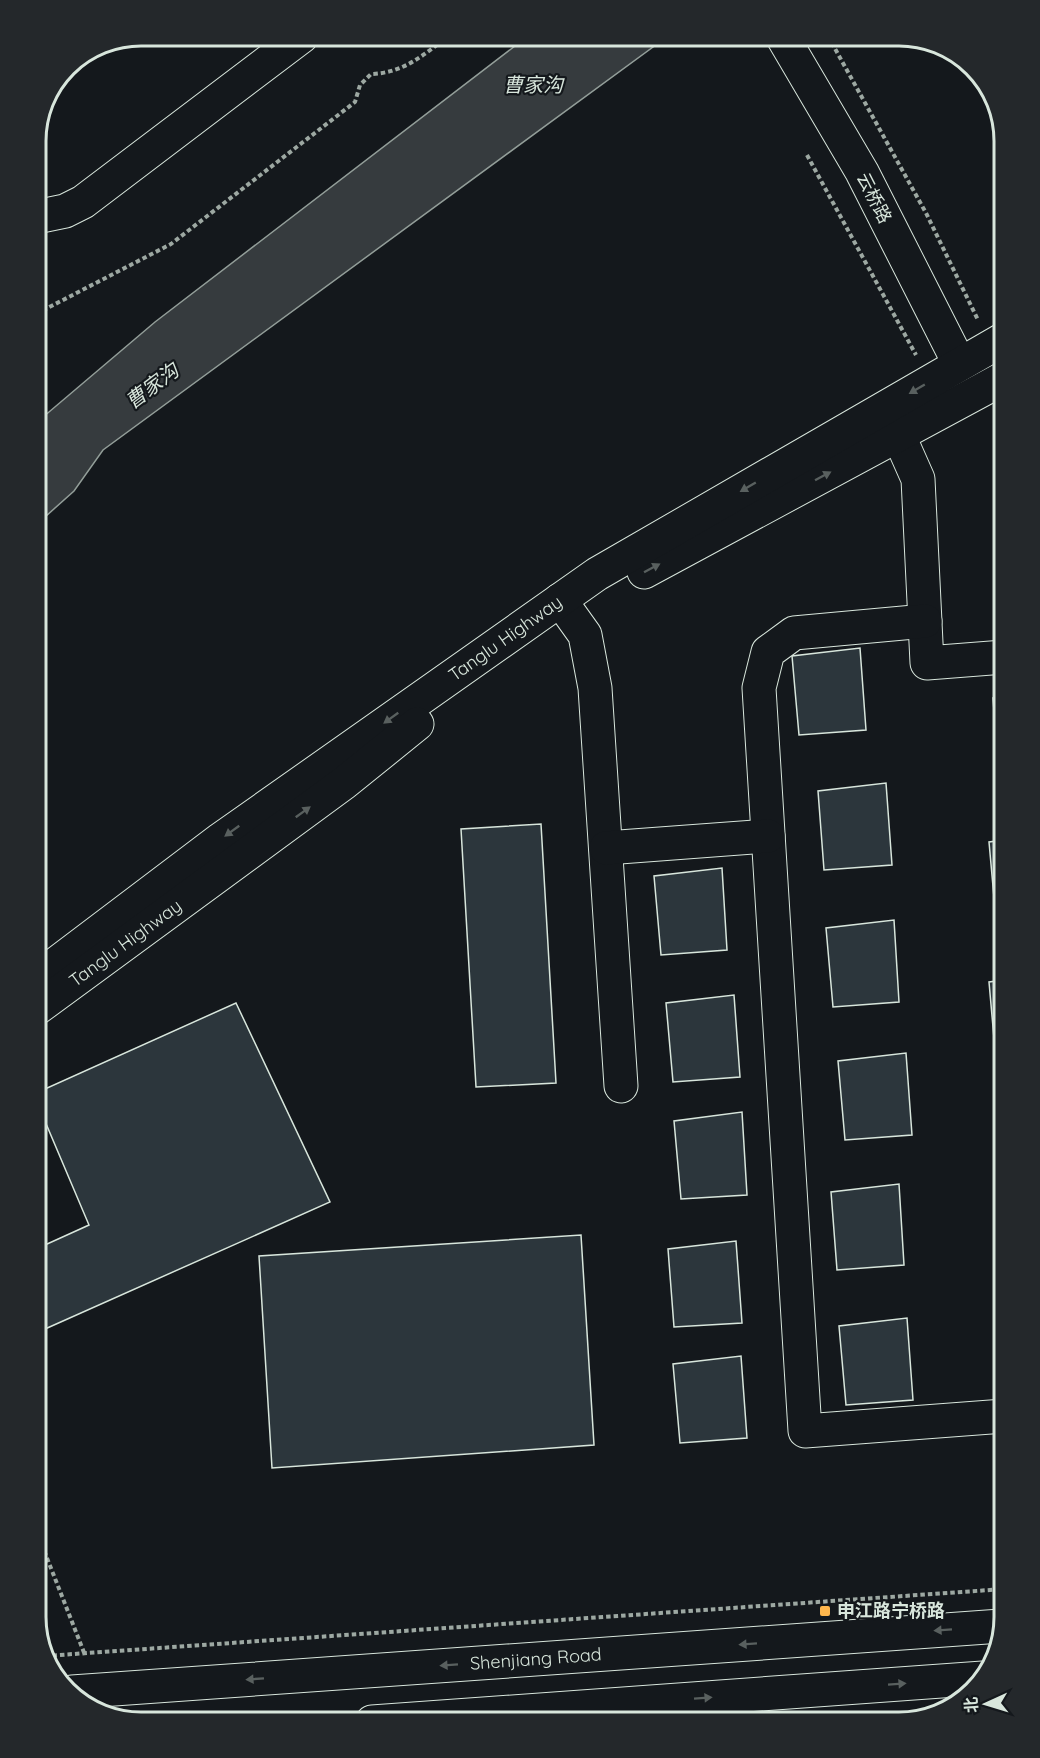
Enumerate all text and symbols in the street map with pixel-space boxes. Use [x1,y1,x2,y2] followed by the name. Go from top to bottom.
[503,72,565,97] water label: 曹家沟
[852,168,897,227] street label: 云桥路
[120,356,185,414] water label: 曹家沟
[908,384,925,394] one-way arrow
[815,471,832,481] one-way arrow
[739,482,756,492] one-way arrow
[643,563,660,573] one-way arrow
[444,590,567,686] street label: Tanglu Highway
[383,712,399,724] one-way arrow
[296,807,311,819] one-way arrow
[225,825,240,837] one-way arrow
[64,894,186,992] street label: Tanglu Highway
[837,1599,945,1622] place label: 申江路宁桥路
[818,1604,832,1618] marker: 申江路宁桥路
[933,1625,952,1635] one-way arrow
[739,1639,758,1648] one-way arrow
[469,1642,602,1675] street label: Shenjiang Road
[440,1660,459,1670] one-way arrow
[245,1674,264,1684] one-way arrow
[956,1674,1016,1734] north arrow
[888,1680,907,1689] one-way arrow
[693,1693,712,1703] one-way arrow
[961,1696,982,1714] text: 北

